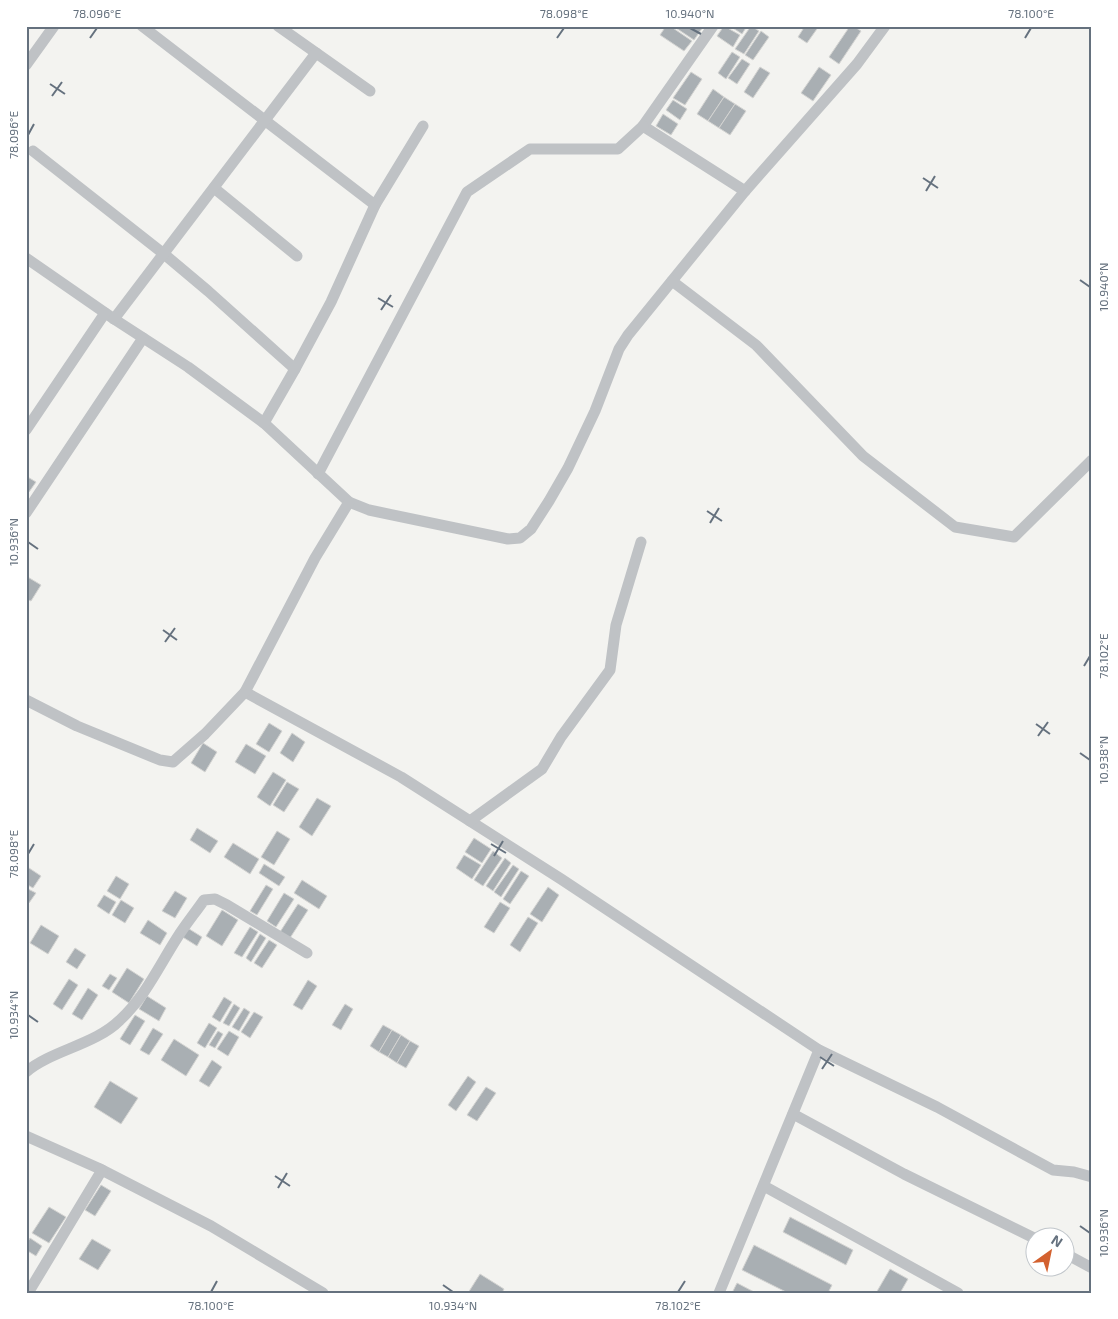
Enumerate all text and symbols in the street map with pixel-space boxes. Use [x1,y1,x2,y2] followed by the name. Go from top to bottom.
[73,6,121,20] text: 78.096°E
[540,6,589,20] text: 78.098°E
[665,6,715,20] text: 10.940°N
[1008,6,1054,20] text: 78.100°E
[6,111,20,159] text: 78.096°E
[1096,262,1110,312] text: 10.940°N
[6,518,20,566] text: 10.936°N
[1096,633,1110,679] text: 78.102°E
[1096,736,1110,784] text: 10.938°N
[6,829,20,878] text: 78.098°E
[6,991,20,1039] text: 10.934°N
[1096,1209,1110,1257] text: 10.936°N
[1026,1226,1076,1276] north arrow
[1048,1231,1066,1251] text: N
[188,1298,234,1312] text: 78.100°E
[429,1298,477,1312] text: 10.934°N
[655,1298,701,1312] text: 78.102°E

